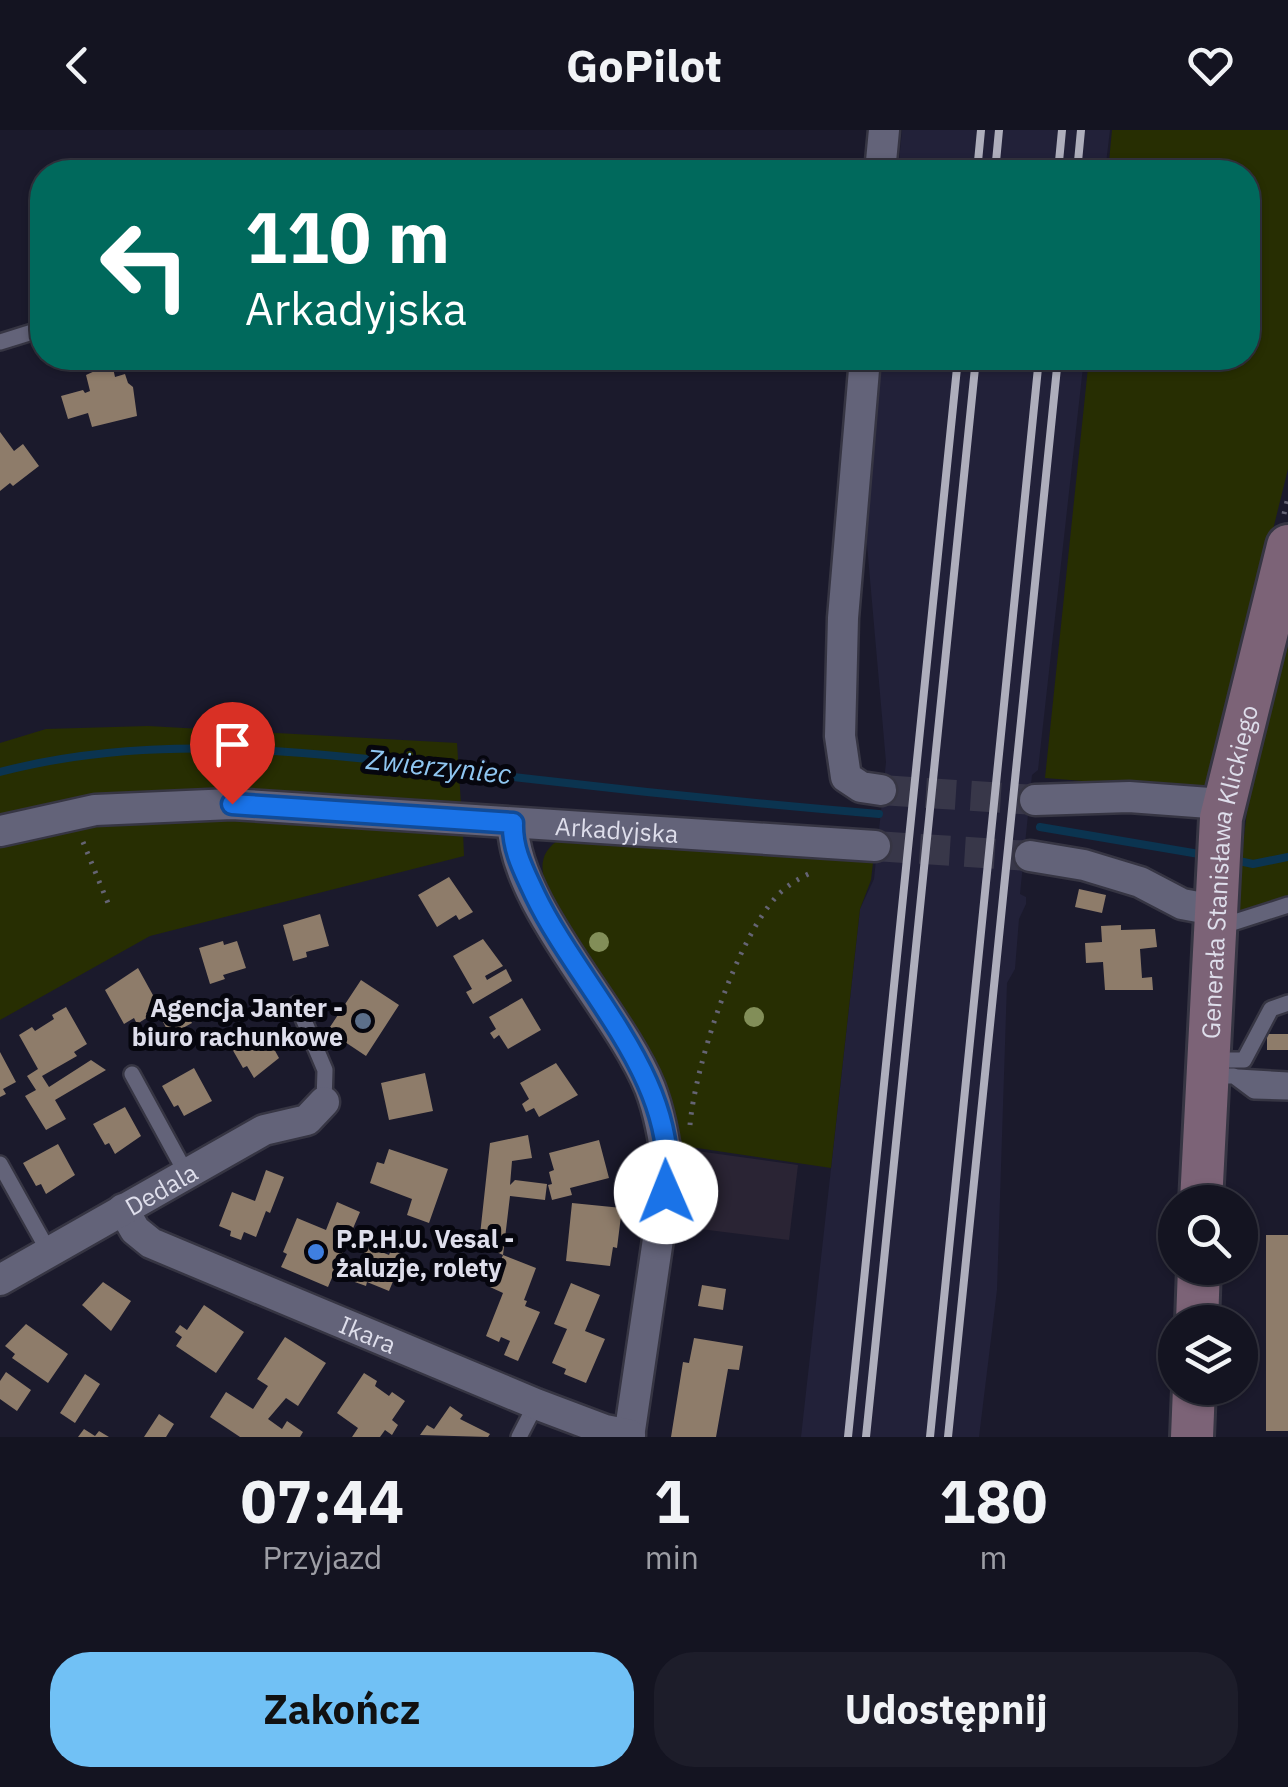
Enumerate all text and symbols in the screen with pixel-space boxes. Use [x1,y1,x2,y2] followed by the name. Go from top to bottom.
[566,36,722,94] text: GoPilot
[50,38,105,93] icon: back
[1183,38,1238,93] icon: heart
[245,191,450,282] text: 110 m
[80,200,210,330] icon: left
[245,279,467,337] text: Arkadyjska
[1193,701,1265,1040] street label: Generała Stanisława Klickiego
[190,702,275,805] pin
[205,717,260,772] icon: arrive
[364,740,514,792] water label: Zwierzyniec
[554,809,679,850] street label: Arkadyjska
[132,991,343,1053] place label: Agencja Janter - biuro rachunkowe
[352,1010,374,1032] marker: Agencja Janter - biuro rachunkowe
[614,1140,718,1244] position arrow
[119,1155,203,1222] street label: Dedala
[1158,1185,1258,1405] map controls
[1158,1185,1258,1285] button: search
[336,1222,514,1284] place label: P.P.H.U. Vesal - żaluzje, rolety
[305,1241,327,1263] marker: P.P.H.U. Vesal - żaluzje, rolety
[1158,1305,1258,1405] button: layers
[334,1307,402,1360] street label: Ikara
[241,1461,404,1540] text: 07:44
[654,1461,690,1540] text: 1
[939,1461,1047,1540] text: 180
[263,1536,382,1578] text: Przyjazd
[645,1536,699,1578] text: min
[980,1536,1007,1578] text: m
[50,1652,634,1767] button: Zakończ
[654,1652,1238,1767] button: Udostępnij

